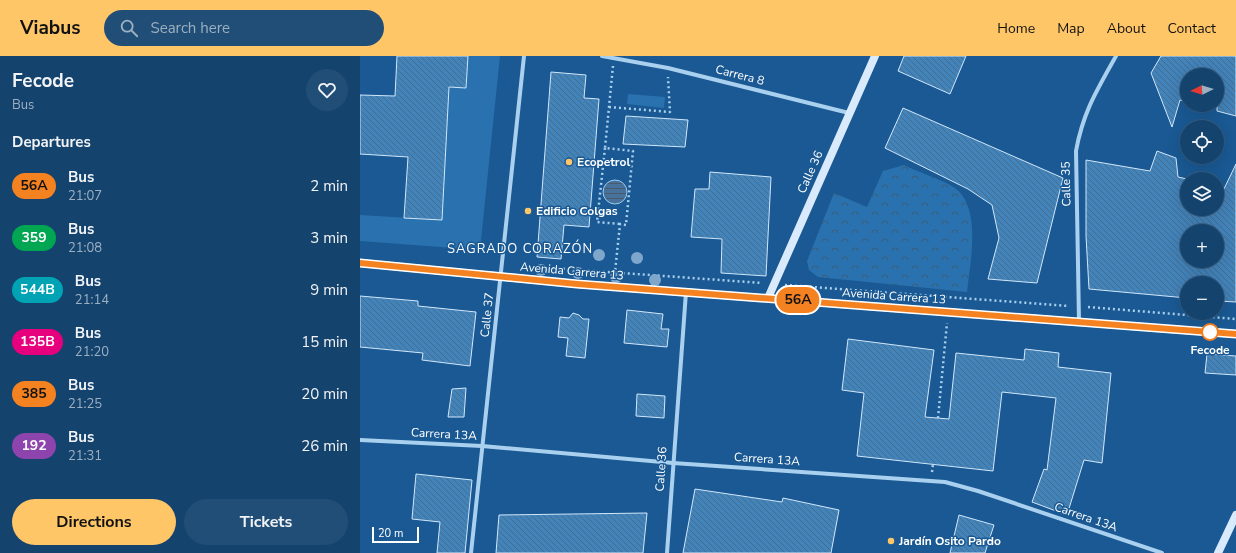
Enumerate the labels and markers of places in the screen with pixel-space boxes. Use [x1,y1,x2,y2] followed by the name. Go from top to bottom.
[577,154,630,170] place label: Ecopetrol
[564,157,574,167] marker: Ecopetrol
[536,203,618,219] place label: Edificio Colgas
[523,206,533,216] marker: Edificio Colgas
[1201,323,1219,341] marker: Fecode
[1190,342,1230,358] place label: Fecode
[898,533,1001,549] place label: Jardín Osito Pardo
[886,536,896,546] marker: Jardín Osito Pardo

